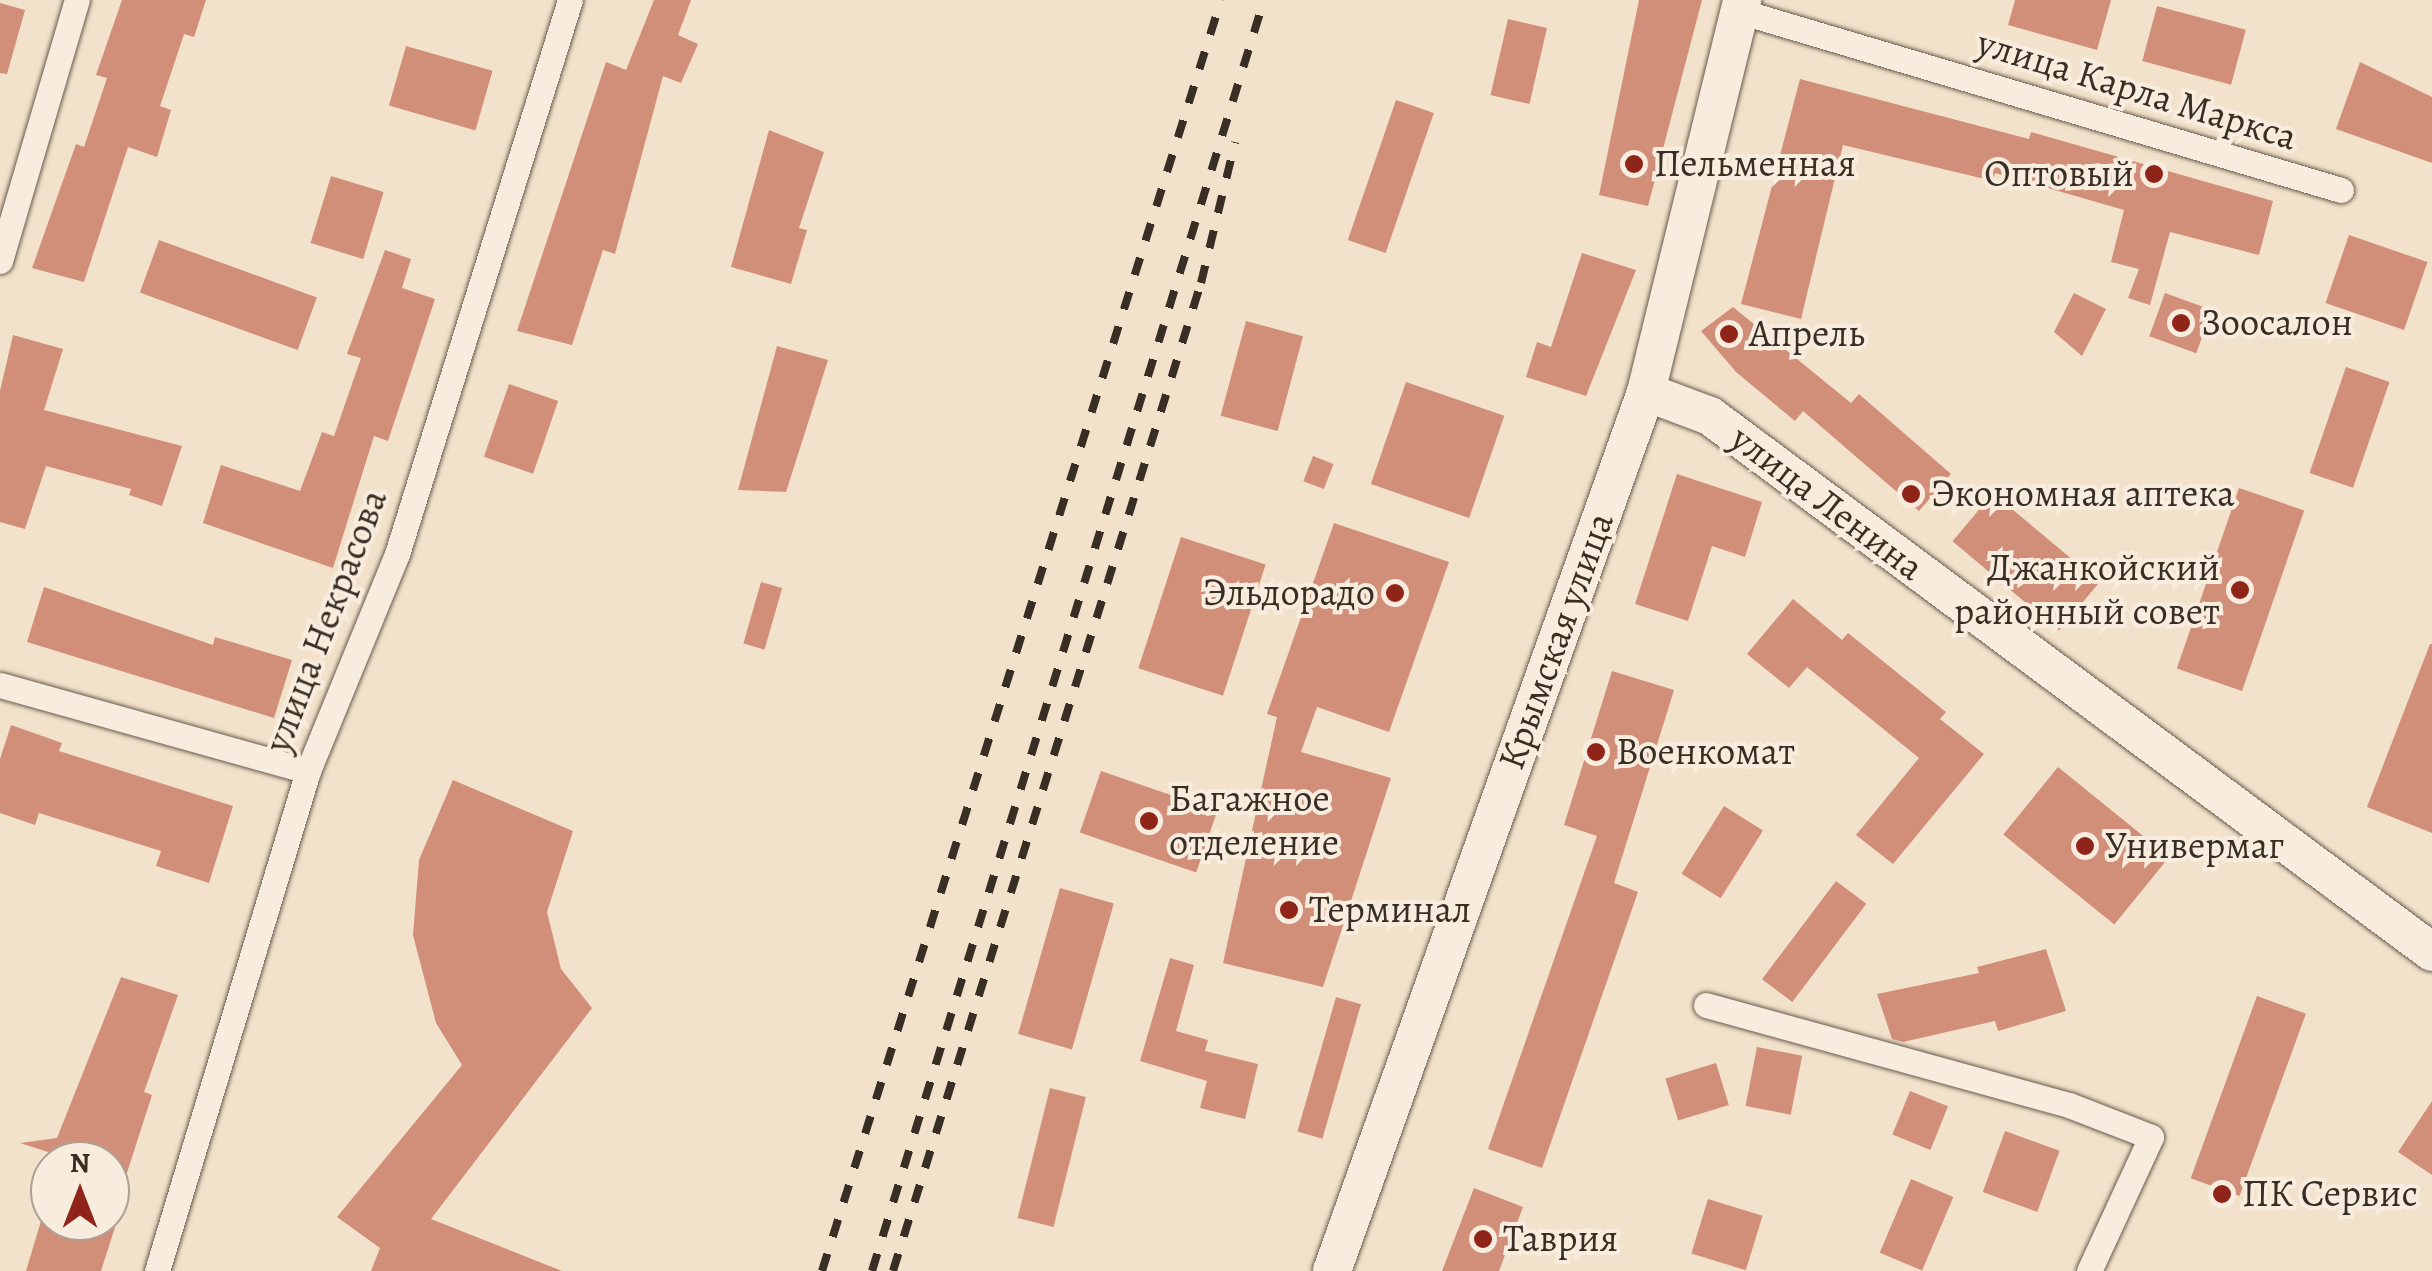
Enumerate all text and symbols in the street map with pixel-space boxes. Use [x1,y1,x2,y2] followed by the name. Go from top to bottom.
[1972,20,2302,160] street label: улица Карла Маркса
[1654,141,1856,187] place label: Пельменная
[1984,151,2134,197] place label: Оптовый
[1623,153,1645,175] marker: Пельменная
[2143,163,2165,185] marker: Оптовый
[2201,300,2353,346] place label: Зоосалон
[1749,311,1865,357] place label: Апрель
[2170,312,2192,334] marker: Зоосалон
[1718,323,1740,345] marker: Апрель
[1721,416,1933,590] street label: улица Ленина
[1931,471,2235,517] place label: Экономная аптека
[255,483,397,759] street label: улица Некрасова
[1900,483,1922,505] marker: Экономная аптека
[1488,506,1624,776] street label: Крымская улица
[1954,545,2220,634] place label: Джанкойский районный совет
[1203,570,1375,616] place label: Эльдорадо
[2229,579,2251,601] marker: Джанкойский районный совет
[1384,582,1406,604] marker: Эльдорадо
[1616,729,1795,775] place label: Военкомат
[1585,741,1607,763] marker: Военкомат
[1169,776,1339,866] place label: Багажное отделение
[1138,810,1160,832] marker: Багажное отделение
[2105,823,2284,869] place label: Универмаг
[2074,835,2096,857] marker: Универмаг
[1309,887,1471,933] place label: Терминал
[1278,899,1300,921] marker: Терминал
[30,1141,130,1241] north arrow
[70,1144,90,1182] text: N
[2242,1171,2418,1217] place label: ПК Сервис
[2211,1183,2233,1205] marker: ПК Сервис
[1503,1216,1618,1262] place label: Таврия
[1472,1228,1494,1250] marker: Таврия

